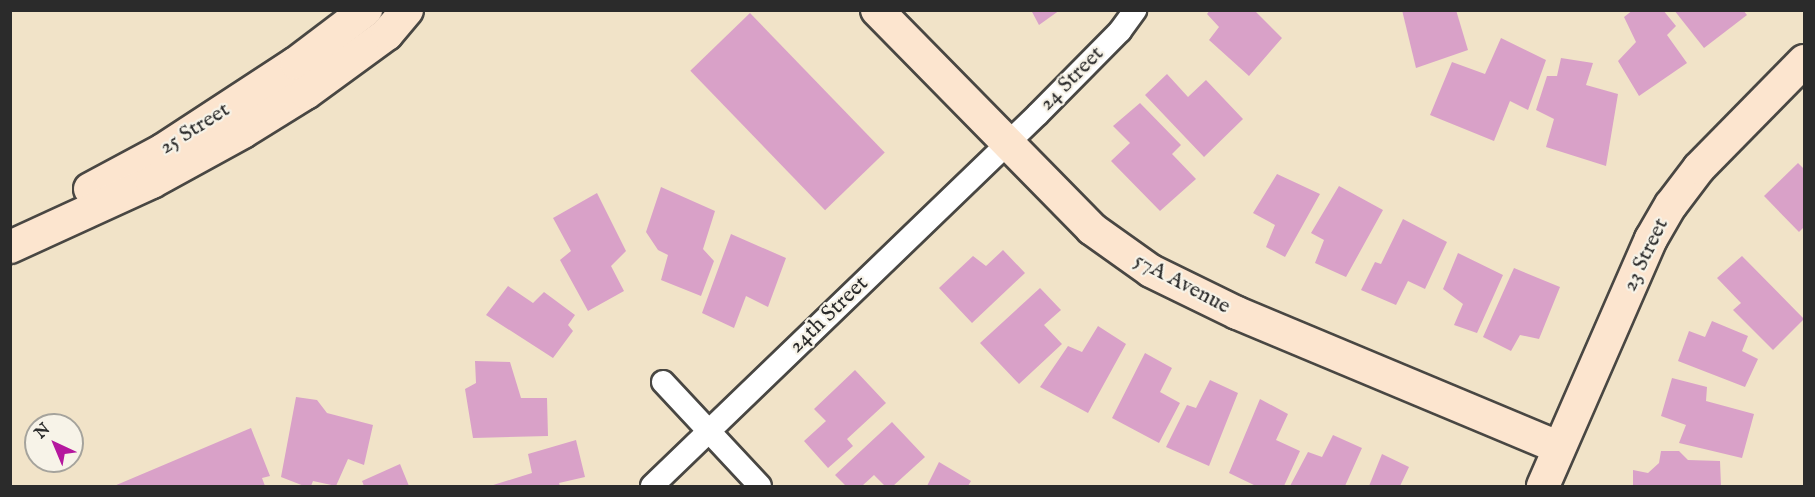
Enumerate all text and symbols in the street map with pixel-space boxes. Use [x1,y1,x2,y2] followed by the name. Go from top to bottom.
[1034,41,1110,117] street label: 24 Street
[155,97,235,161] street label: 25 Street
[1617,214,1675,296] street label: 23 Street
[1129,248,1235,320] street label: 57A Avenue
[784,271,874,359] street label: 24th Street
[24,413,84,473] north arrow
[31,419,55,443] text: N

